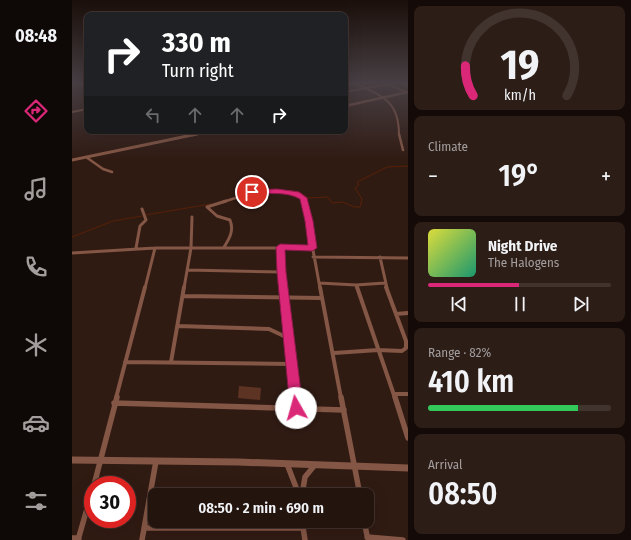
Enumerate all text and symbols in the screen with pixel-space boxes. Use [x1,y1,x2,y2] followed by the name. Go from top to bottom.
[15,25,57,47] text: 08:48
[162,26,231,59] text: 330 m
[96,28,148,80] icon: right
[500,40,539,90] text: 19
[162,60,234,82] text: Turn right
[504,87,535,104] text: km/h
[22,97,50,125] icon: directions
[142,104,164,126] icon: left
[184,104,206,126] icon: ahead
[226,104,248,126] icon: ahead
[268,104,290,126] icon: right
[428,139,468,154] text: Climate
[499,158,540,194] text: 19°
[428,163,438,190] text: −
[601,163,611,190] text: +
[22,175,50,203] icon: music
[235,175,269,209] pin
[241,181,263,203] icon: arrive
[488,237,557,255] text: Night Drive
[22,253,50,281] icon: phone
[488,255,559,270] text: The Halogens
[448,293,470,315] icon: previous
[509,293,531,315] icon: pause
[570,293,592,315] icon: next
[22,331,50,359] icon: climate
[428,345,491,360] text: Range · 82%
[428,364,514,400] text: 410 km
[275,387,317,429] position arrow
[22,409,50,437] icon: car
[428,457,462,472] text: Arrival
[84,476,136,528] speed limit sign: 30
[428,476,498,512] text: 08:50
[22,487,50,515] icon: filters
[198,499,324,517] text: 08:50 · 2 min · 690 m

